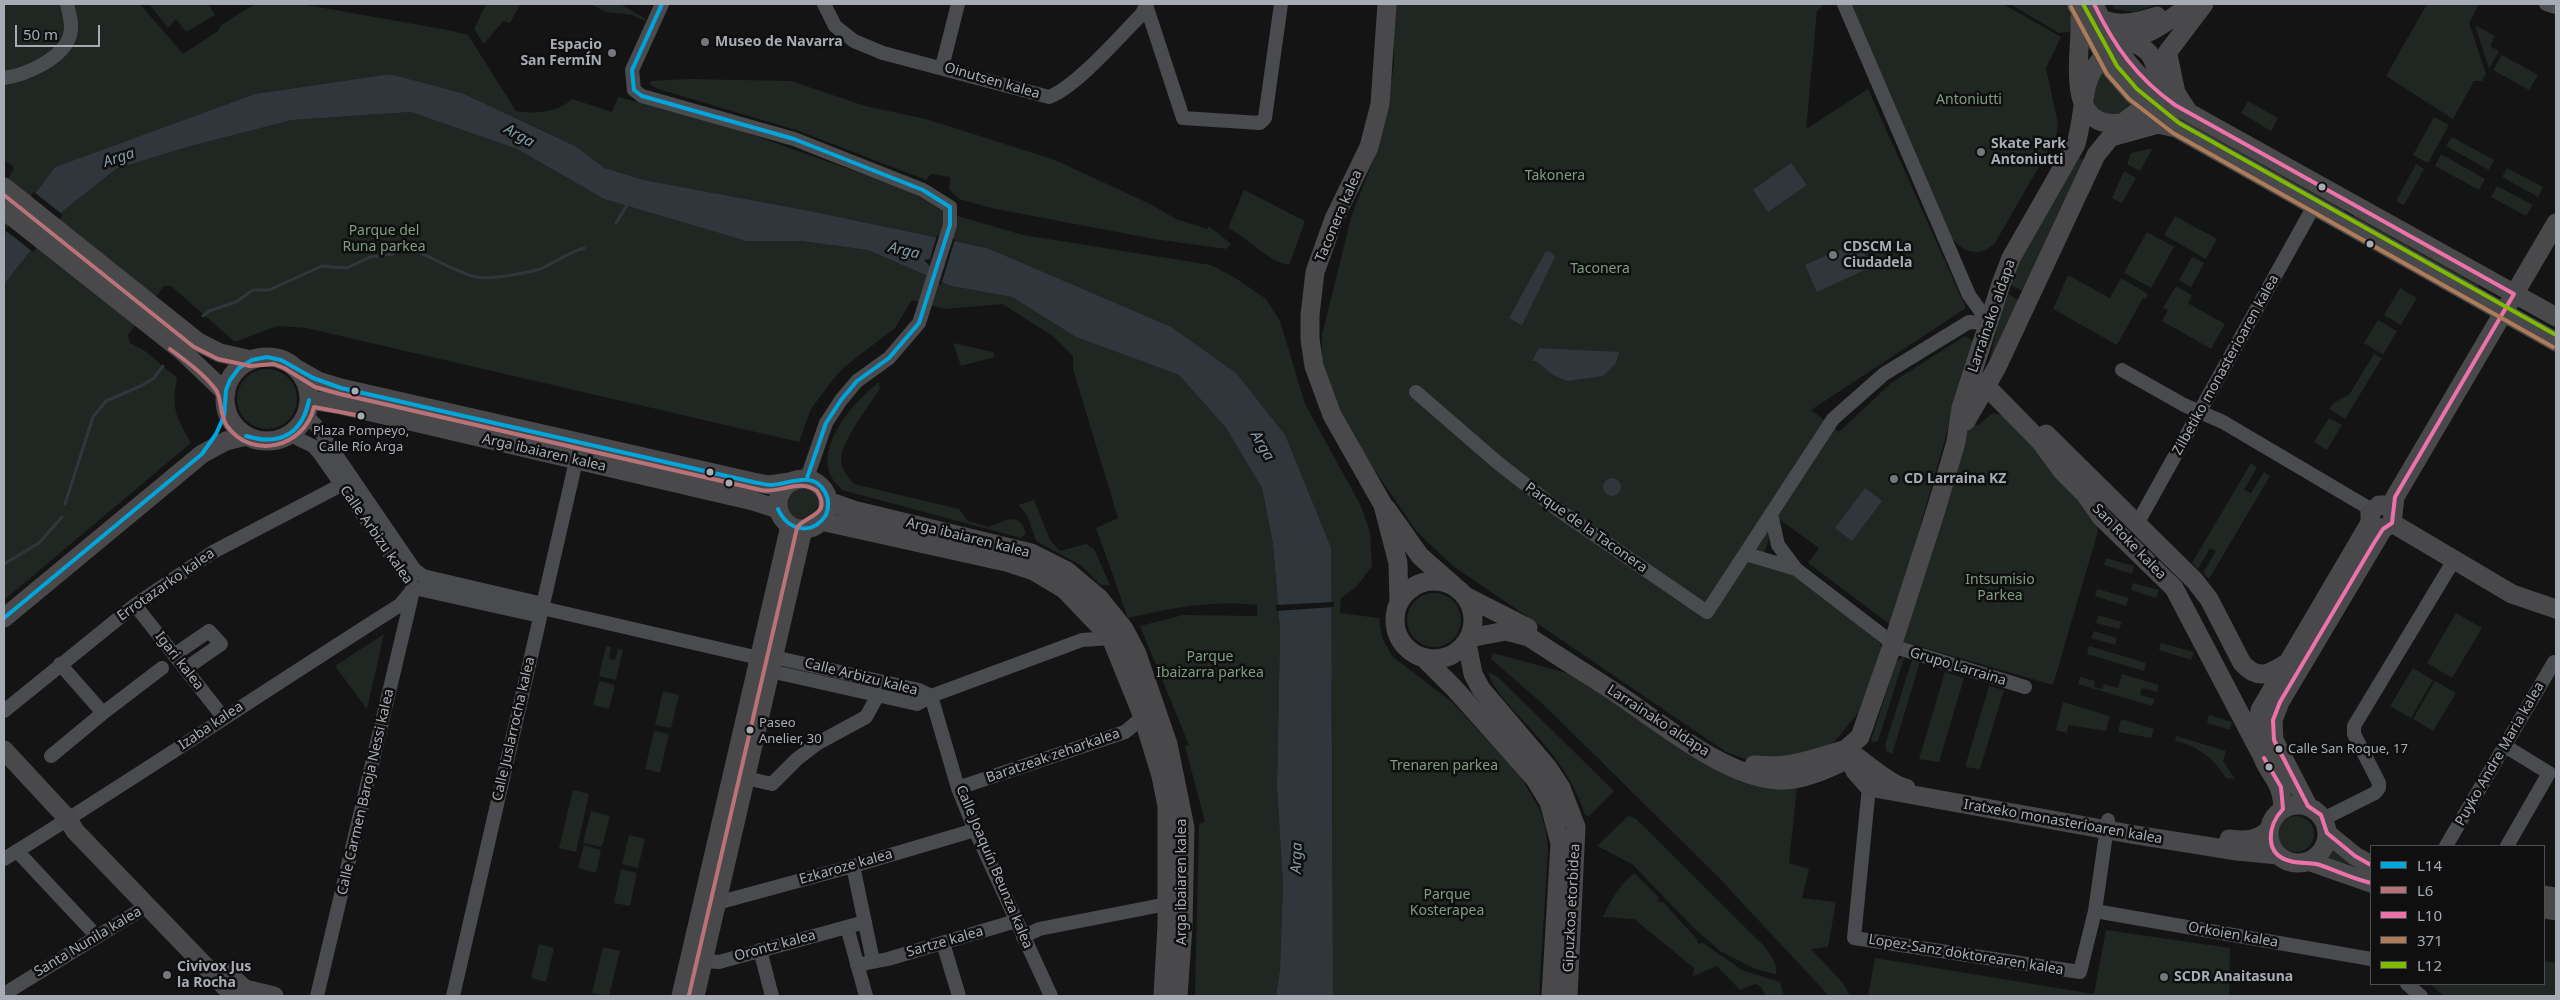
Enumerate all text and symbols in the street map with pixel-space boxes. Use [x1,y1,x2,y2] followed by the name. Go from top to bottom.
[18,15,102,47] scale bar
[23,24,58,44] text: 50 m
[715,34,843,50] place label: Museo de Navarra
[699,36,711,48] marker: Museo de Navarra
[520,37,602,70] place label: Espacio San FermÍN
[606,47,618,59] marker: Espacio San FermÍN
[942,59,1042,103] street label: Oinutsen kalea
[1936,92,2002,108] park label: Antoniutti
[501,121,537,151] water label: Arga
[1991,136,2066,168] place label: Skate Park Antoniutti
[101,145,137,171] water label: Arga
[1975,146,1987,158] marker: Skate Park Antoniutti
[1312,168,1366,264] street label: Taconera kalea
[1525,168,1585,184] park label: Takonera
[2317,182,2327,192] unlabelled marker
[343,223,425,256] park label: Parque del Runa parkea
[887,239,921,263] water label: Arga
[1843,239,1912,272] place label: CDSCM La Ciudadela
[2365,239,2375,249] unlabelled marker
[1827,249,1839,261] marker: CDSCM La Ciudadela
[1965,257,2019,375] street label: Larrainako aldapa
[1570,261,1630,277] park label: Taconera
[2169,272,2283,458] street label: Zilbetiko monasterioaren kalea
[350,386,360,396] unlabelled marker
[356,411,366,421] marker: Plaza Pompeyo, Calle Río Arga
[313,423,409,454] place label: Plaza Pompeyo, Calle Río Arga
[1246,428,1278,464] water label: Arga
[480,431,608,475] street label: Arga ibaiaren kalea
[705,467,715,477] unlabelled marker
[1904,471,2006,487] place label: CD Larraina KZ
[1888,473,1900,485] marker: CD Larraina KZ
[724,478,734,488] unlabelled marker
[1522,479,1650,577] street label: Parque de la Taconera
[336,483,416,587] street label: Calle Arbizu kalea
[2089,501,2169,583] street label: San Roke kalea
[905,515,1031,561] street label: Arga ibaiaren kalea
[114,545,218,625] street label: Errotazarko kalea
[1965,572,2035,604] park label: Intsumisio Parkea
[151,629,207,693] street label: Igari kalea
[1908,644,2008,690] street label: Grupo Larraina
[1156,649,1264,682] park label: Parque Ibaizarra parkea
[489,655,539,803] street label: Calle Juslarrocha kalea
[803,655,919,699] street label: Calle Arbizu kalea
[2452,679,2548,829] street label: Puyko Andre Maria kalea
[1604,682,1712,760] street label: Larrainako aldapa
[334,687,398,897] street label: Calle Carmen Baroja Nessi kalea
[176,698,246,754] street label: Izaba kalea
[759,715,822,746] place label: Paseo Anelier, 30
[745,725,755,735] marker: Paseo Anelier, 30
[984,725,1122,787] street label: Baratzeak zeharkalea
[2288,741,2408,757] place label: Calle San Roque, 17
[2274,744,2284,754] marker: Calle San Roque, 17
[1390,758,1498,774] park label: Trenaren parkea
[2264,762,2274,772] unlabelled marker
[952,783,1036,951] street label: Calle Joaquín Beunza kalea
[1962,796,2164,848] street label: Iratxeko monasterioaren kalea
[1174,819,1190,945] street label: Arga ibaiaren kalea
[1287,842,1307,874] water label: Arga
[1560,843,1584,973] street label: Gipuzkoa etorbidea
[2370,845,2545,985] legend
[797,846,895,888] street label: Ezkaroze kalea
[2417,855,2442,875] text: L14
[2417,880,2433,900] text: L6
[1410,887,1484,920] park label: Parque Kosterapea
[31,903,145,981] street label: Santa Nunila kalea
[2417,905,2442,925] text: L10
[2187,919,2279,951] street label: Orkoien kalea
[905,923,985,961] street label: Sartze kalea
[732,927,818,965] street label: Orontz kalea
[2417,930,2443,950] text: 371
[1867,931,2065,979] street label: Lopez-Sanz doktorearen kalea
[2417,955,2442,975] text: L12
[177,959,251,992] place label: Civivox Jus la Rocha
[161,969,173,981] marker: Civivox Jus la Rocha
[2174,969,2293,985] place label: SCDR Anaitasuna
[2158,971,2170,983] marker: SCDR Anaitasuna

